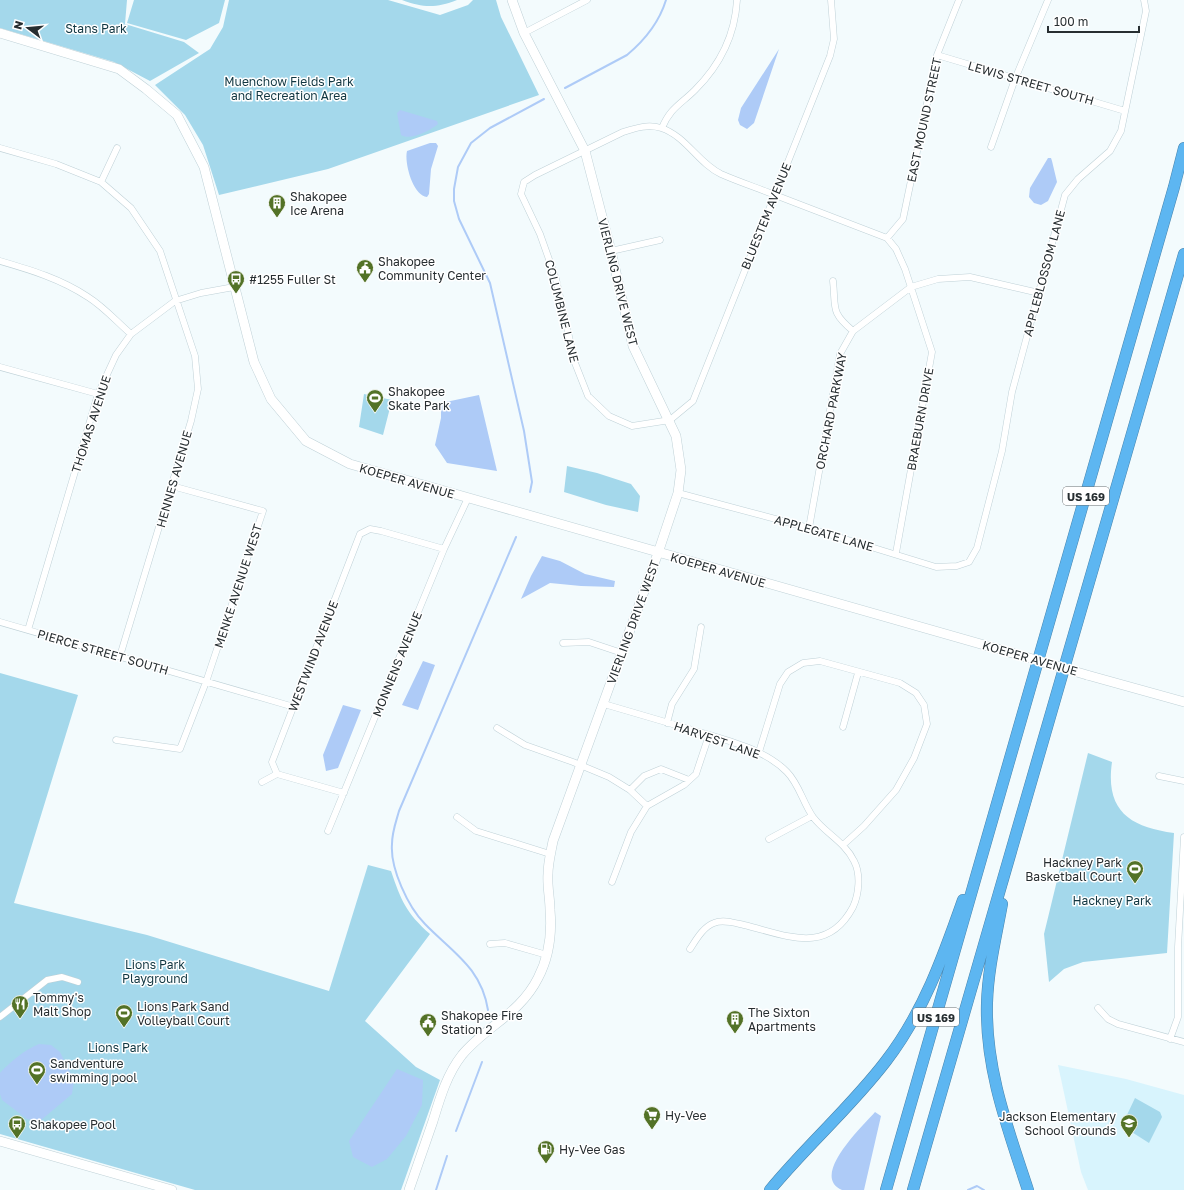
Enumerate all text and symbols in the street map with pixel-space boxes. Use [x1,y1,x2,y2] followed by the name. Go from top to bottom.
[8,8,48,48] north arrow
[1048,8,1139,34] scale bar
[1054,14,1088,29] text: 100 m
[11,19,25,31] text: N
[65,21,127,36] park label: Stans Park
[903,56,945,184] street label: EAST MOUND STREET
[966,58,1096,108] street label: LEWIS STREET SOUTH
[224,74,354,103] park label: Muenchow Fields Park and Recreation Area
[738,160,794,272] street label: BLUESTEM AVENUE
[290,189,347,218] place label: Shakopee Ice Arena
[267,193,287,218] building icon: Shakopee Ice Arena
[1020,208,1068,338] street label: APPLEBLOSSOM LANE
[595,217,641,348] street label: VIERLING DRIVE WEST
[378,254,486,283] place label: Shakopee Community Center
[355,258,375,283] public building icon: Shakopee Community Center
[542,258,582,364] street label: COLUMBINE LANE
[226,269,246,294] bus stop icon: #1255 Fuller St
[249,272,336,287] place label: #1255 Fuller St
[812,351,850,471] street label: ORCHARD PARKWAY
[904,366,936,472] street label: BRAEBURN DRIVE
[68,373,114,475] street label: THOMAS AVENUE
[388,384,450,413] place label: Shakopee Skate Park
[365,388,385,413] sports icon: Shakopee Skate Park
[153,429,195,529] street label: HENNES AVENUE
[358,460,456,502] street label: KOEPER AVENUE
[1063,487,1109,505] road number: US 169
[773,512,875,554] street label: APPLEGATE LANE
[211,521,265,650] street label: MENKE AVENUE WEST
[669,549,767,591] street label: KOEPER AVENUE
[604,557,663,686] street label: VIERLING DRIVE WEST
[285,598,341,714] street label: WESTWIND AVENUE
[369,609,425,719] street label: MONNENS AVENUE
[36,626,170,678] street label: PIERCE STREET SOUTH
[981,637,1079,679] street label: KOEPER AVENUE
[672,718,762,762] street label: HARVEST LANE
[1025,855,1122,884] place label: Hackney Park Basketball Court
[1125,859,1145,884] sports icon: Hackney Park Basketball Court
[1072,893,1152,908] park label: Hackney Park
[122,957,188,986] park label: Lions Park Playground
[33,990,91,1019] place label: Tommy's Malt Shop
[10,994,30,1019] restaurant icon: Tommy's Malt Shop
[137,999,230,1028] place label: Lions Park Sand Volleyball Court
[114,1003,134,1028] sports icon: Lions Park Sand Volleyball Court
[748,1005,816,1034] place label: The Sixton Apartments
[441,1008,523,1037] place label: Shakopee Fire Station 2
[913,1008,959,1026] road number: US 169
[725,1009,745,1034] building icon: The Sixton Apartments
[418,1012,438,1037] public building icon: Shakopee Fire Station 2
[88,1040,148,1055] park label: Lions Park
[50,1056,137,1085] place label: Sandventure swimming pool
[27,1060,47,1085] sports icon: Sandventure swimming pool
[642,1105,662,1130] supermarket icon: Hy-Vee
[665,1108,706,1123] place label: Hy-Vee
[999,1109,1116,1138] place label: Jackson Elementary School Grounds
[1119,1113,1139,1138] school or university icon: Jackson Elementary School Grounds
[7,1114,27,1139] bus stop icon: Shakopee Pool
[30,1117,116,1132] place label: Shakopee Pool
[536,1139,556,1164] fuel station icon: Hy-Vee Gas
[559,1142,625,1157] place label: Hy-Vee Gas

